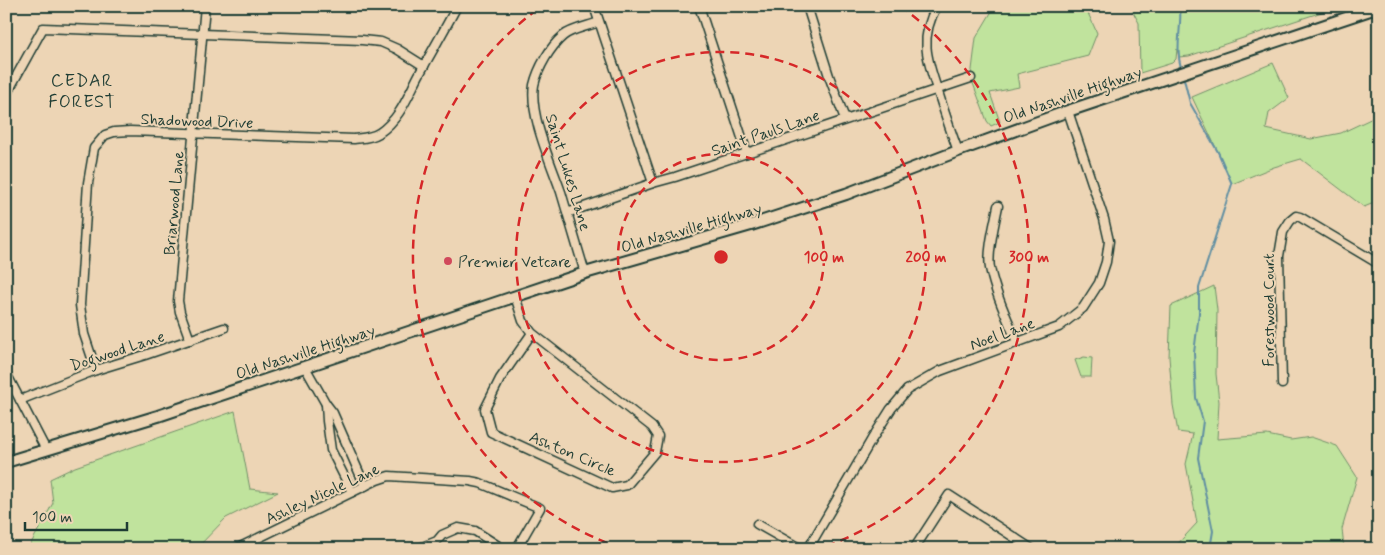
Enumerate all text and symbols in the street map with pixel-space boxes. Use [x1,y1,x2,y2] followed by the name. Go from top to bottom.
[1000,62,1145,130] street label: Old Nashville Highway
[48,69,116,114] district label: CEDAR FOREST
[709,105,822,162] street label: Saint Pauls Lane
[140,109,254,134] street label: Shadowood Drive
[540,111,595,234] street label: Saint Lukes Lane
[159,150,190,256] street label: Briarwood Lane
[619,198,765,260] street label: Old Nashville Highway
[712,248,730,266] centre of rings
[804,248,844,268] text: 100 m
[906,248,947,268] text: 200 m
[1009,248,1049,268] text: 300 m
[458,252,572,273] place label: Premier Vetcare
[1259,253,1280,367] street label: Forestwood Court
[442,255,454,267] marker: Premier Vetcare
[967,313,1038,356] street label: Noel Lane
[233,320,378,386] street label: Old Nashville Highway
[68,326,168,378] street label: Dogwood Lane
[526,427,619,482] street label: Ashton Circle
[262,459,383,530] street label: Ashley Nicole Lane
[25,500,128,532] scale bar
[32,508,72,528] text: 100 m

